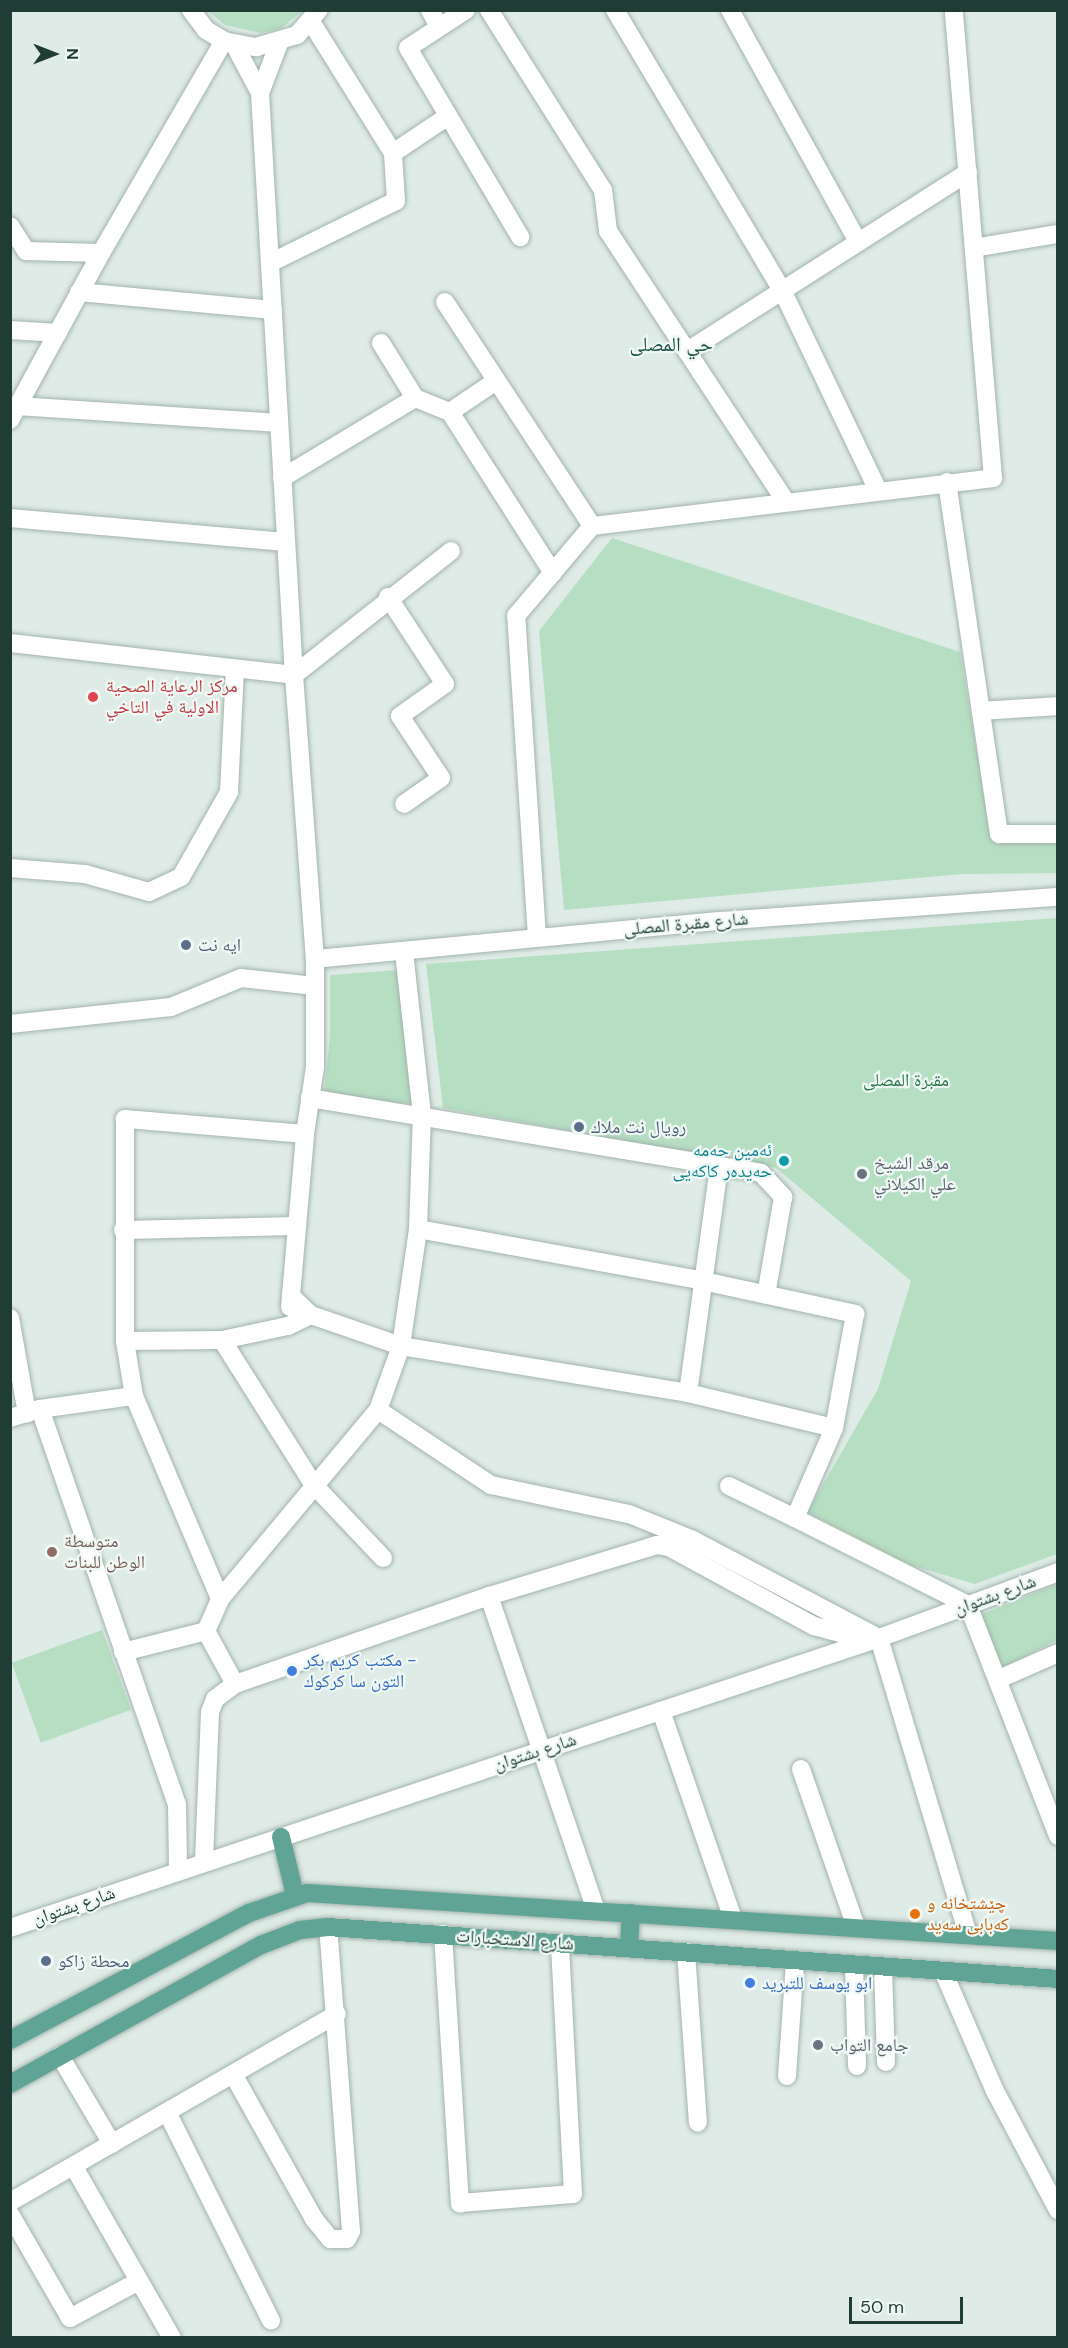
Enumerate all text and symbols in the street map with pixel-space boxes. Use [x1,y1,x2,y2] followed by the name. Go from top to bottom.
[24,24,84,84] north arrow
[62,48,83,60] text: N
[629,332,713,356] district label: حي المصلى
[106,676,238,718] place label: مركز الرعاية الصحية الاولية في التاخي
[84,688,102,706] marker: مركز الرعاية الصحية الاولية في التاخي
[623,908,749,940] street label: شارع مقبرة المصلى
[198,934,241,956] place label: ايه نت
[179,938,193,952] marker: ايه نت
[863,1069,949,1091] park label: مقبرة المصلى
[591,1116,686,1138] place label: رويال نت ملاك
[572,1120,586,1134] marker: رويال نت ملاك
[672,1140,772,1182] place label: ئەمین حەمە حەیدەر کاکەیی
[874,1153,956,1196] place label: مرقد الشيخ علي الكيلاني
[777,1154,791,1168] marker: ئەمین حەمە حەیدەر کاکەیی
[855,1167,869,1181] marker: مرقد الشيخ علي الكيلاني
[64,1531,145,1574] place label: متوسطة الوطن للبنات
[45,1545,59,1559] marker: متوسطة الوطن للبنات
[951,1570,1039,1620] street label: شارع بشتوان
[304,1650,417,1692] place label: مكتب كريم بكر - التون سا كركوك
[285,1664,299,1678] marker: مكتب كريم بكر - التون سا كركوك
[491,1728,579,1776] street label: شارع بشتوان
[30,1882,118,1930] street label: شارع بشتوان
[927,1893,1009,1936] place label: چێشتخانە و کەبابی سەید
[908,1907,922,1921] marker: چێشتخانە و کەبابی سەید
[455,1925,575,1955] street label: شارع الاستخبارات
[58,1950,130,1972] place label: محطة زاكو
[39,1954,53,1968] marker: محطة زاكو
[762,1972,872,1994] place label: ابو يوسف للتبريد
[743,1976,757,1990] marker: ابو يوسف للتبريد
[830,2034,909,2056] place label: جامع التواب
[811,2038,825,2052] marker: جامع التواب
[852,2285,966,2323] scale bar
[860,2295,904,2319] text: 50 m

